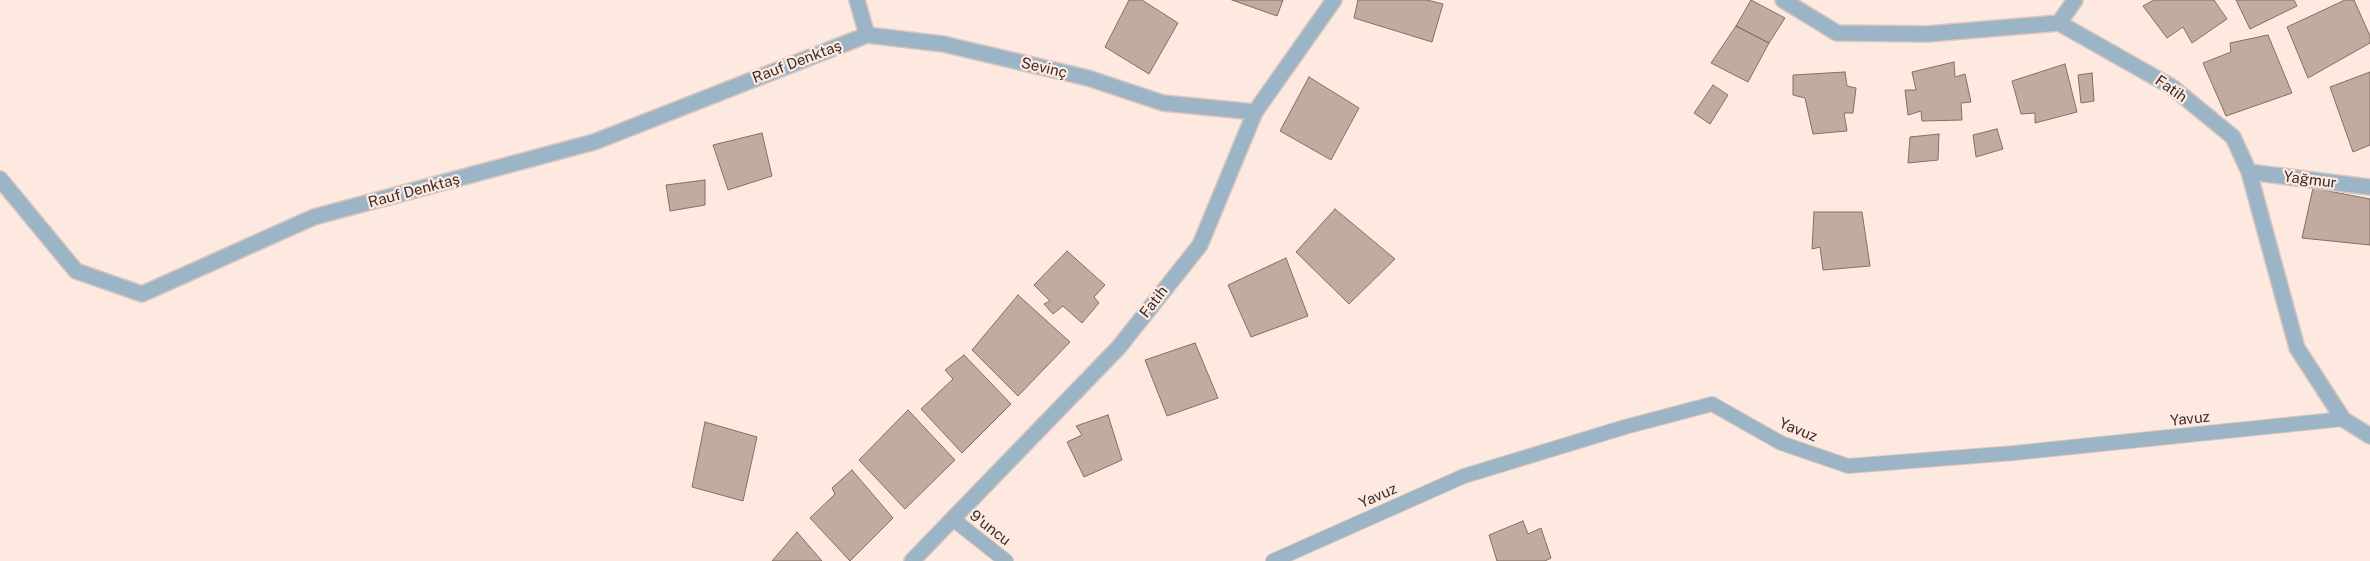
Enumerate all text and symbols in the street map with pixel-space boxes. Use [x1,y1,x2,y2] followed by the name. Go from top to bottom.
[750,37,844,87] street label: Rauf Denktaş
[1019,54,1069,82] street label: Sevinç
[2151,72,2191,106] street label: Fatih
[2282,168,2338,192] street label: Yağmur
[366,170,462,212] street label: Rauf Denktaş
[1136,283,1172,321] street label: Fatih
[2169,408,2211,430] street label: Yavuz
[1776,414,1820,446] street label: Yavuz
[1356,480,1400,512] street label: Yavuz
[966,506,1014,550] street label: 9'uncu

